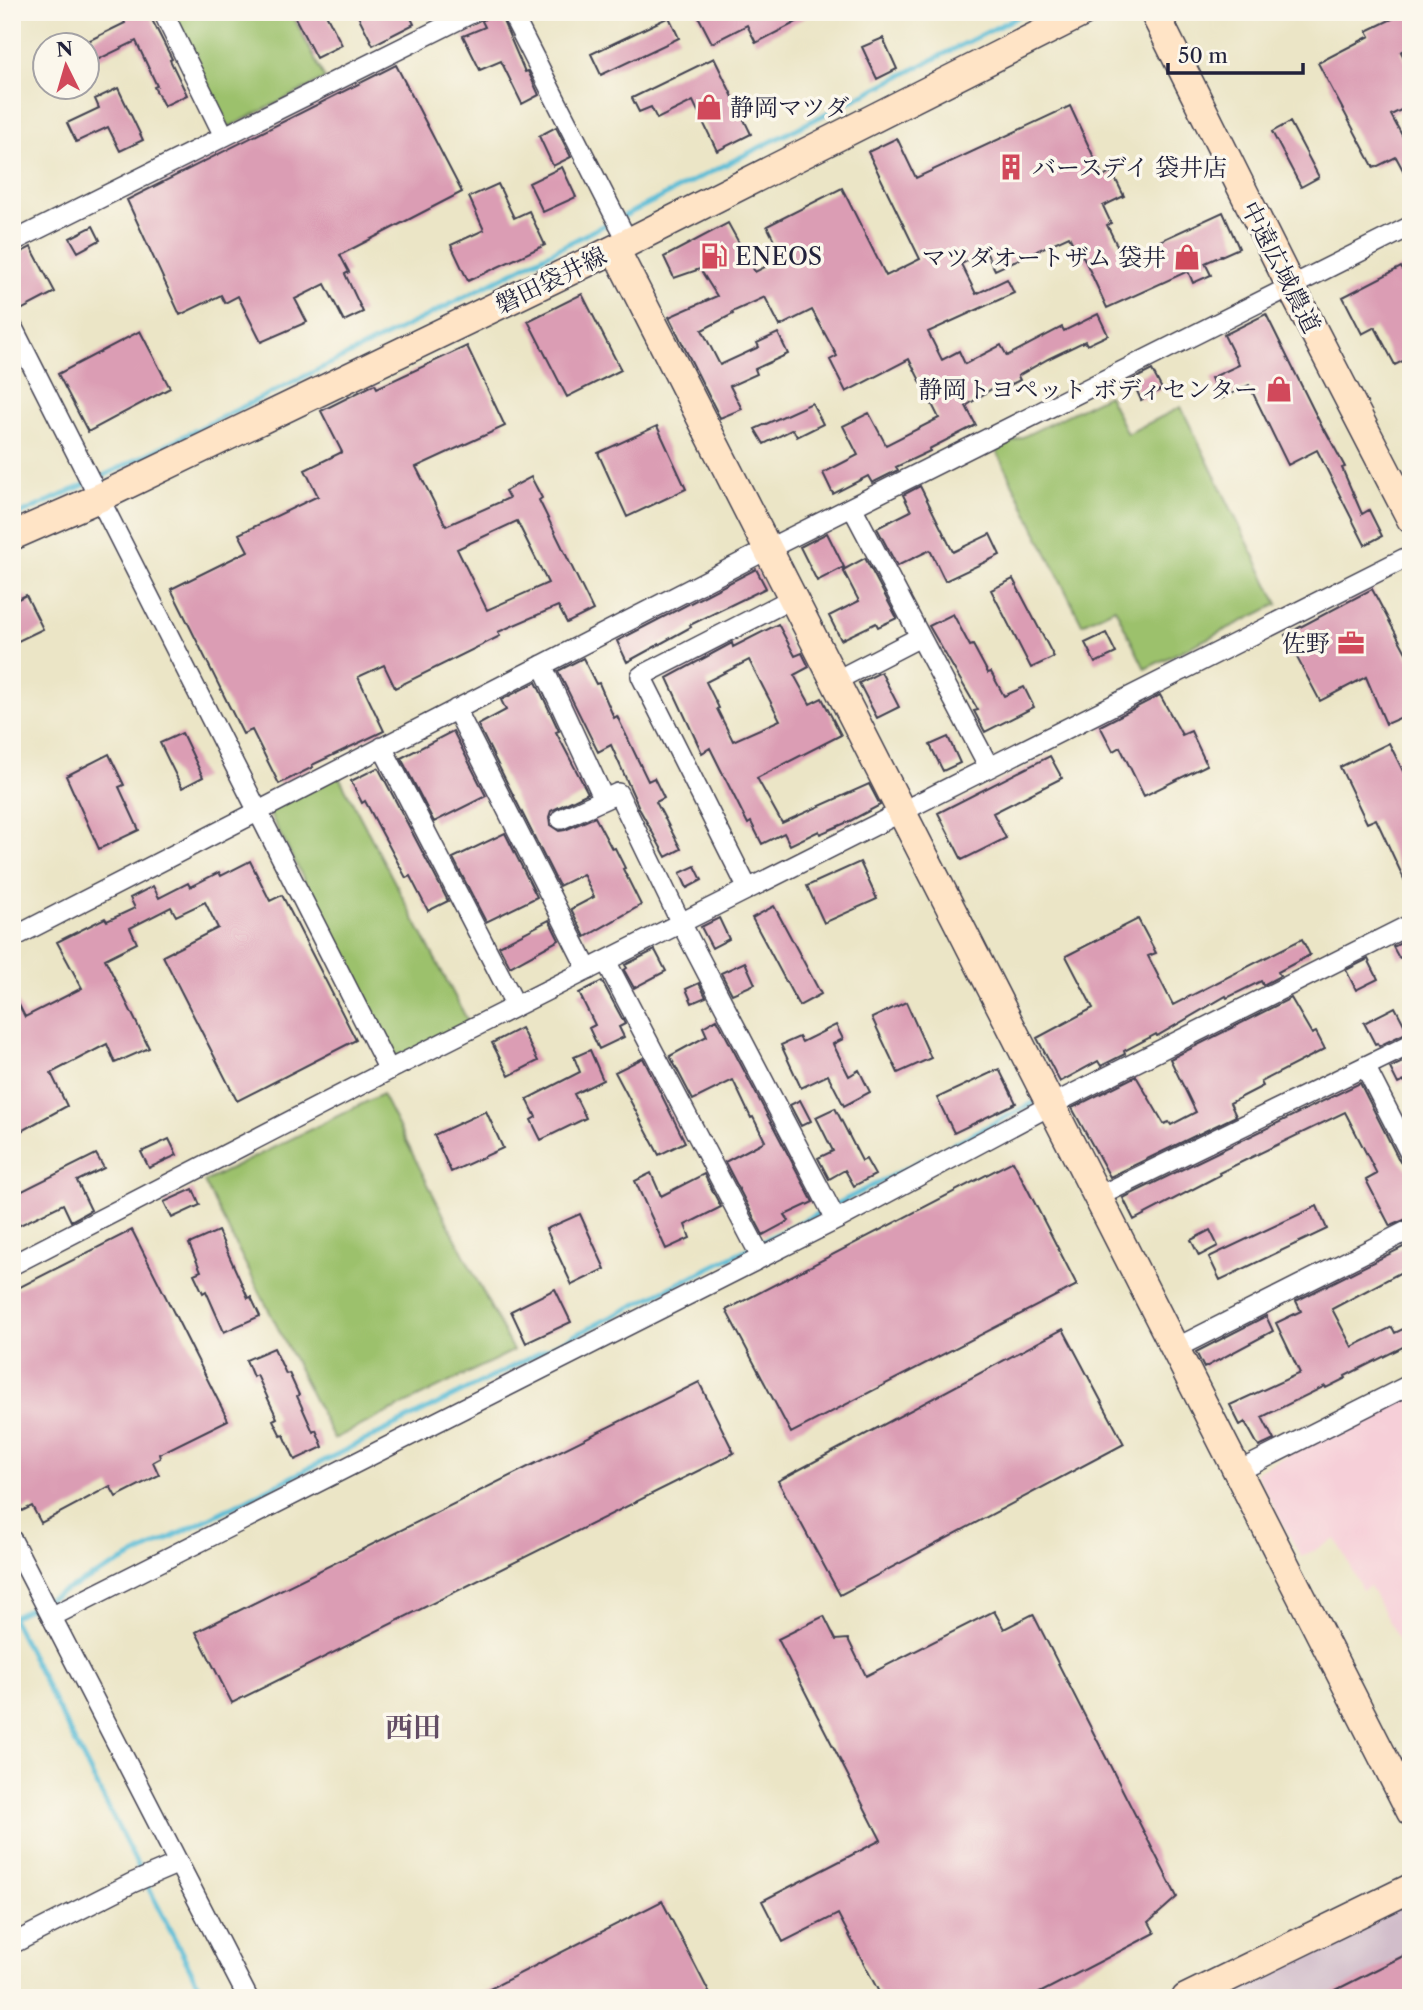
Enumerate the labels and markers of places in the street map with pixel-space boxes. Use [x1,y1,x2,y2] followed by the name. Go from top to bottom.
[694,92,724,122] shop icon: 静岡マツダ
[730,93,849,122] place label: 静岡マツダ
[996,152,1026,182] building icon: バースデイ 袋井店
[1032,153,1227,182] place label: バースデイ 袋井店
[699,241,729,271] fuel station icon: ENEOS
[735,242,822,271] place label: ENEOS
[1172,242,1202,272] shop icon: マツダオートザム 袋井
[922,243,1166,272] place label: マツダオートザム 袋井
[1264,374,1294,404] shop icon: 静岡トヨペット ボディセンター
[918,375,1258,404] place label: 静岡トヨペット ボディセンター
[1336,628,1366,658] office icon: 佐野
[1282,629,1330,658] place label: 佐野

